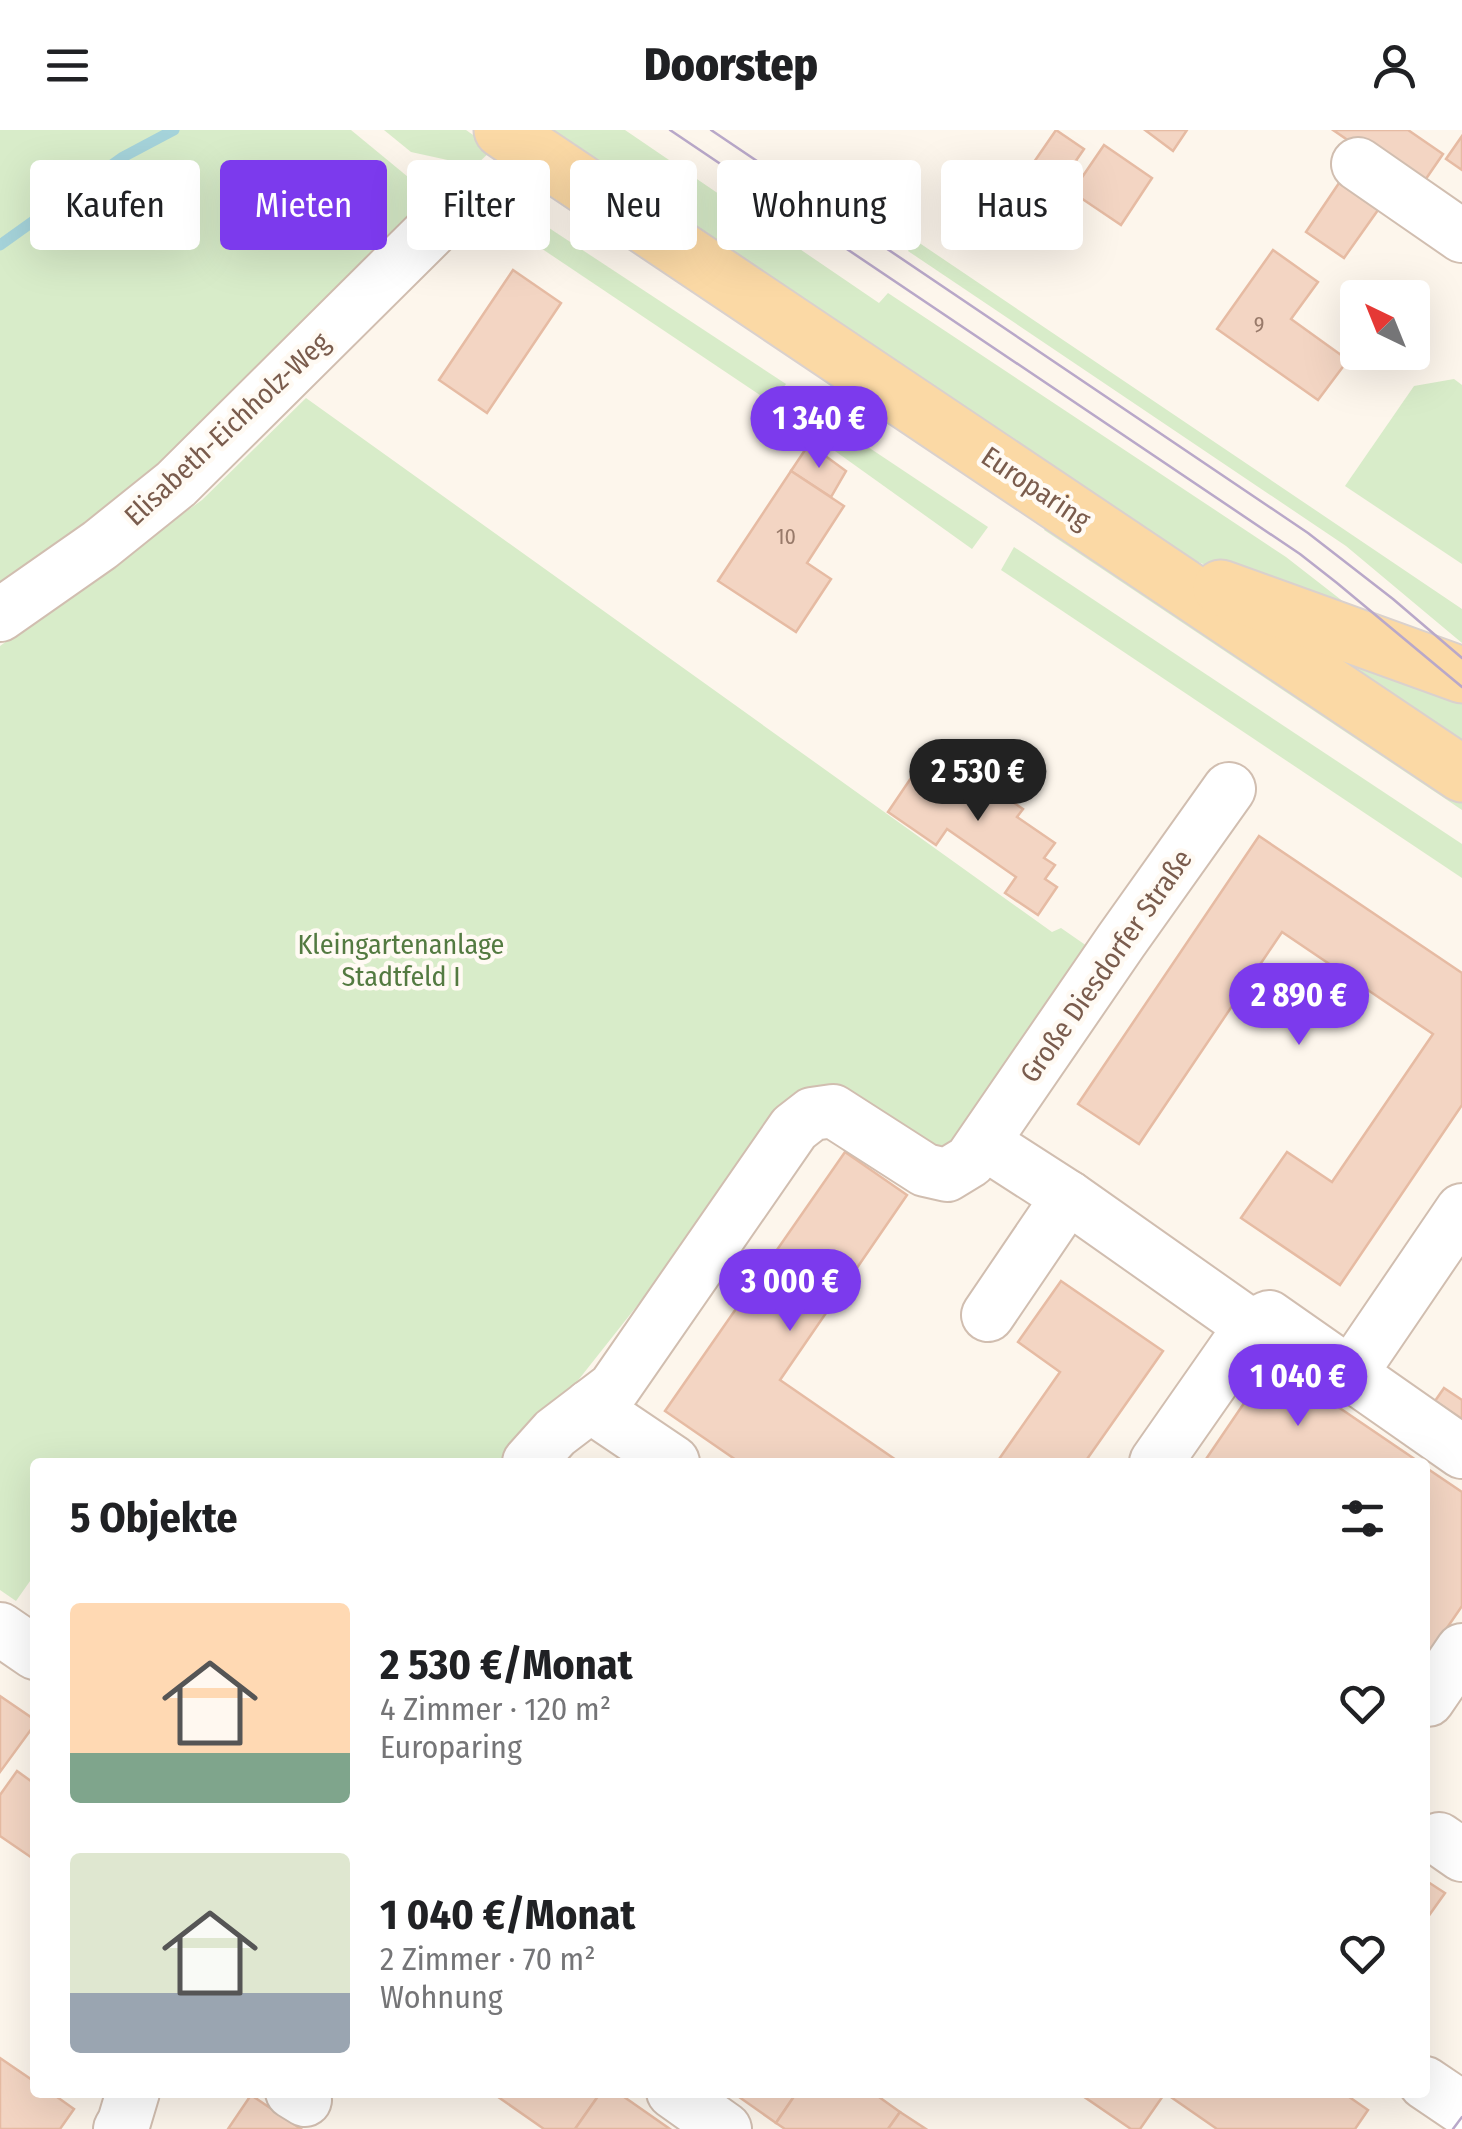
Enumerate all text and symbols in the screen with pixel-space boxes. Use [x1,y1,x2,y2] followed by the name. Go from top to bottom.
[40,38,95,93] icon: menu
[644,38,818,92] text: Doorstep
[1367,38,1422,93] icon: person
[30,160,200,250] chip: Kaufen
[220,160,387,250] chip: Mieten
[407,160,550,250] chip: Filter
[570,160,697,250] chip: Neu
[717,160,921,250] chip: Wohnung
[941,160,1083,250] chip: Haus
[1340,280,1430,370] north arrow
[1340,280,1430,370] map controls
[1254,311,1264,338] house number: 9
[118,325,337,532] street label: Elisabeth-Eichholz-Weg
[727,386,911,471] pin: 1 340 €
[773,399,866,437] text: 1 340 €
[975,440,1097,537] street label: Europaring
[776,523,796,550] house number: 10
[886,739,1070,824] pin: 2 530 €
[931,752,1025,790] text: 2 530 €
[1013,843,1199,1089] street label: Große Diesdorfer Straße
[298,928,504,993] park label: Kleingartenanlage Stadtfeld I
[1207,963,1391,1048] pin: 2 890 €
[1251,976,1347,1014] text: 2 890 €
[698,1249,882,1334] pin: 3 000 €
[741,1262,839,1300] text: 3 000 €
[1206,1344,1390,1429] pin: 1 040 €
[1250,1357,1346,1395] text: 1 040 €
[1335,1491,1390,1546] icon: filters
[70,1493,238,1543] text: 5 Objekte
[380,1640,632,1690] text: 2 530 €/Monat
[150,1643,270,1763] icon: home
[1335,1676,1390,1731] icon: heart
[380,1690,611,1728] text: 4 Zimmer · 120 m²
[380,1728,522,1766] text: Europaring
[380,1890,635,1940] text: 1 040 €/Monat
[150,1893,270,2013] icon: home
[1335,1926,1390,1981] icon: heart
[380,1940,596,1978] text: 2 Zimmer · 70 m²
[380,1978,503,2016] text: Wohnung

